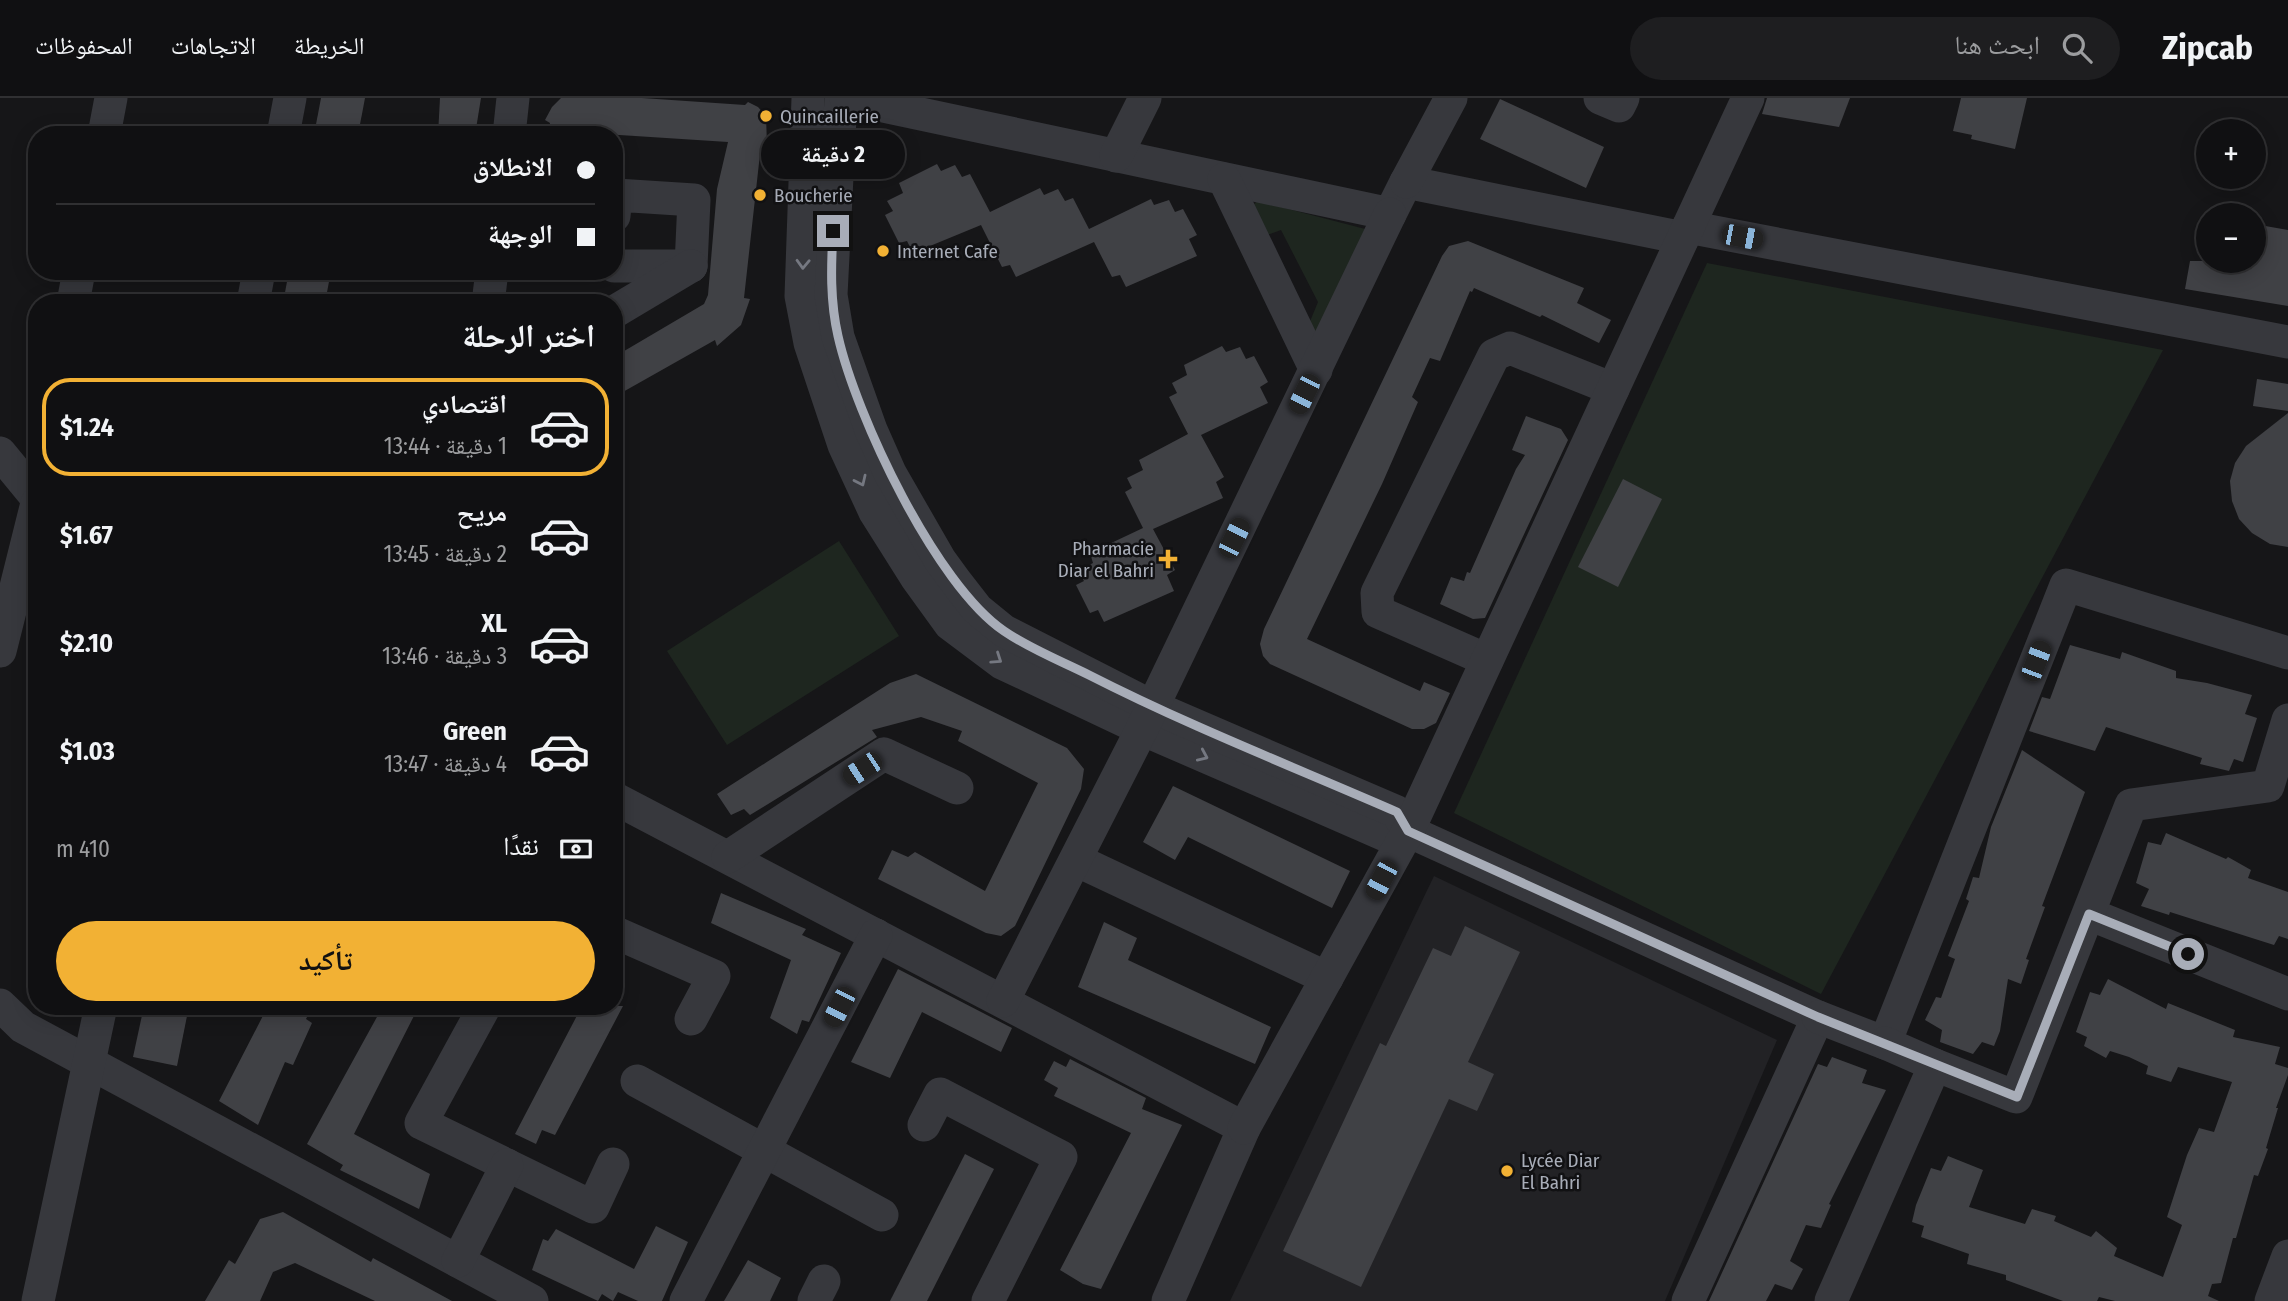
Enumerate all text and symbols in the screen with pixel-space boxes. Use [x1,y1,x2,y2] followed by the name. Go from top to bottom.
[1630,17,2120,80] search box
[2162,28,2253,68] text: Zipcab
[2058,29,2096,67] icon: search
[1955,30,2040,61] text: ابحث هنا
[35,32,133,60] text: المحفوظات
[171,32,256,60] text: الاتجاهات
[294,32,365,60] text: الخريطة
[780,105,879,128] place label: Quincaillerie
[758,108,774,124] marker: Quincaillerie
[2196,119,2266,273] map controls
[2196,119,2266,189] button: +
[761,130,905,178] callout: 2 دقيقة
[801,140,865,168] text: 2 دقيقة
[473,152,553,183] text: الانطلاق
[774,184,853,207] place label: Boucherie
[752,187,768,203] marker: Boucherie
[2196,203,2266,273] button: −
[817,215,849,247] route end
[488,219,553,250] text: الوجهة
[1720,223,1765,251] car
[897,240,998,263] place label: Internet Cafe
[875,243,891,259] marker: Internet Cafe
[795,259,810,270] one-way arrow
[462,317,595,355] text: اختر الرحلة
[1286,371,1323,417] car
[422,389,507,420] text: اقتصادي
[528,396,591,459] icon: car
[60,412,114,443] text: $1.24
[384,432,507,460] text: 1 دقيقة · 13:44
[853,474,867,487] one-way arrow
[457,497,507,528] text: مريح
[528,504,591,567] icon: car
[1216,515,1253,561] car
[60,520,113,551] text: $1.67
[1058,537,1154,582] place label: Pharmacie Diar el Bahri
[383,540,507,568] text: 2 دقيقة · 13:45
[1160,551,1176,567] marker: Pharmacie Diar el Bahri
[481,608,507,639] text: XL
[528,612,591,675] icon: car
[60,628,113,659] text: $2.10
[2019,638,2054,684] car
[382,642,507,670] text: 3 دقيقة · 13:46
[989,651,1002,663] one-way arrow
[443,716,507,747] text: Green
[528,720,591,783] icon: car
[60,736,115,767] text: $1.03
[1196,748,1208,762] one-way arrow
[839,749,886,789] car
[384,750,507,778] text: 4 دقيقة · 13:47
[557,830,595,868] icon: cash
[503,831,539,862] text: نقدًا
[56,835,110,863] text: 410 m
[1362,857,1401,903] car
[56,921,595,1001] button: تأكيد
[2172,938,2204,970] route start
[821,984,858,1030] car
[1521,1149,1600,1194] place label: Lycée Diar El Bahri
[1499,1163,1515,1179] marker: Lycée Diar El Bahri

